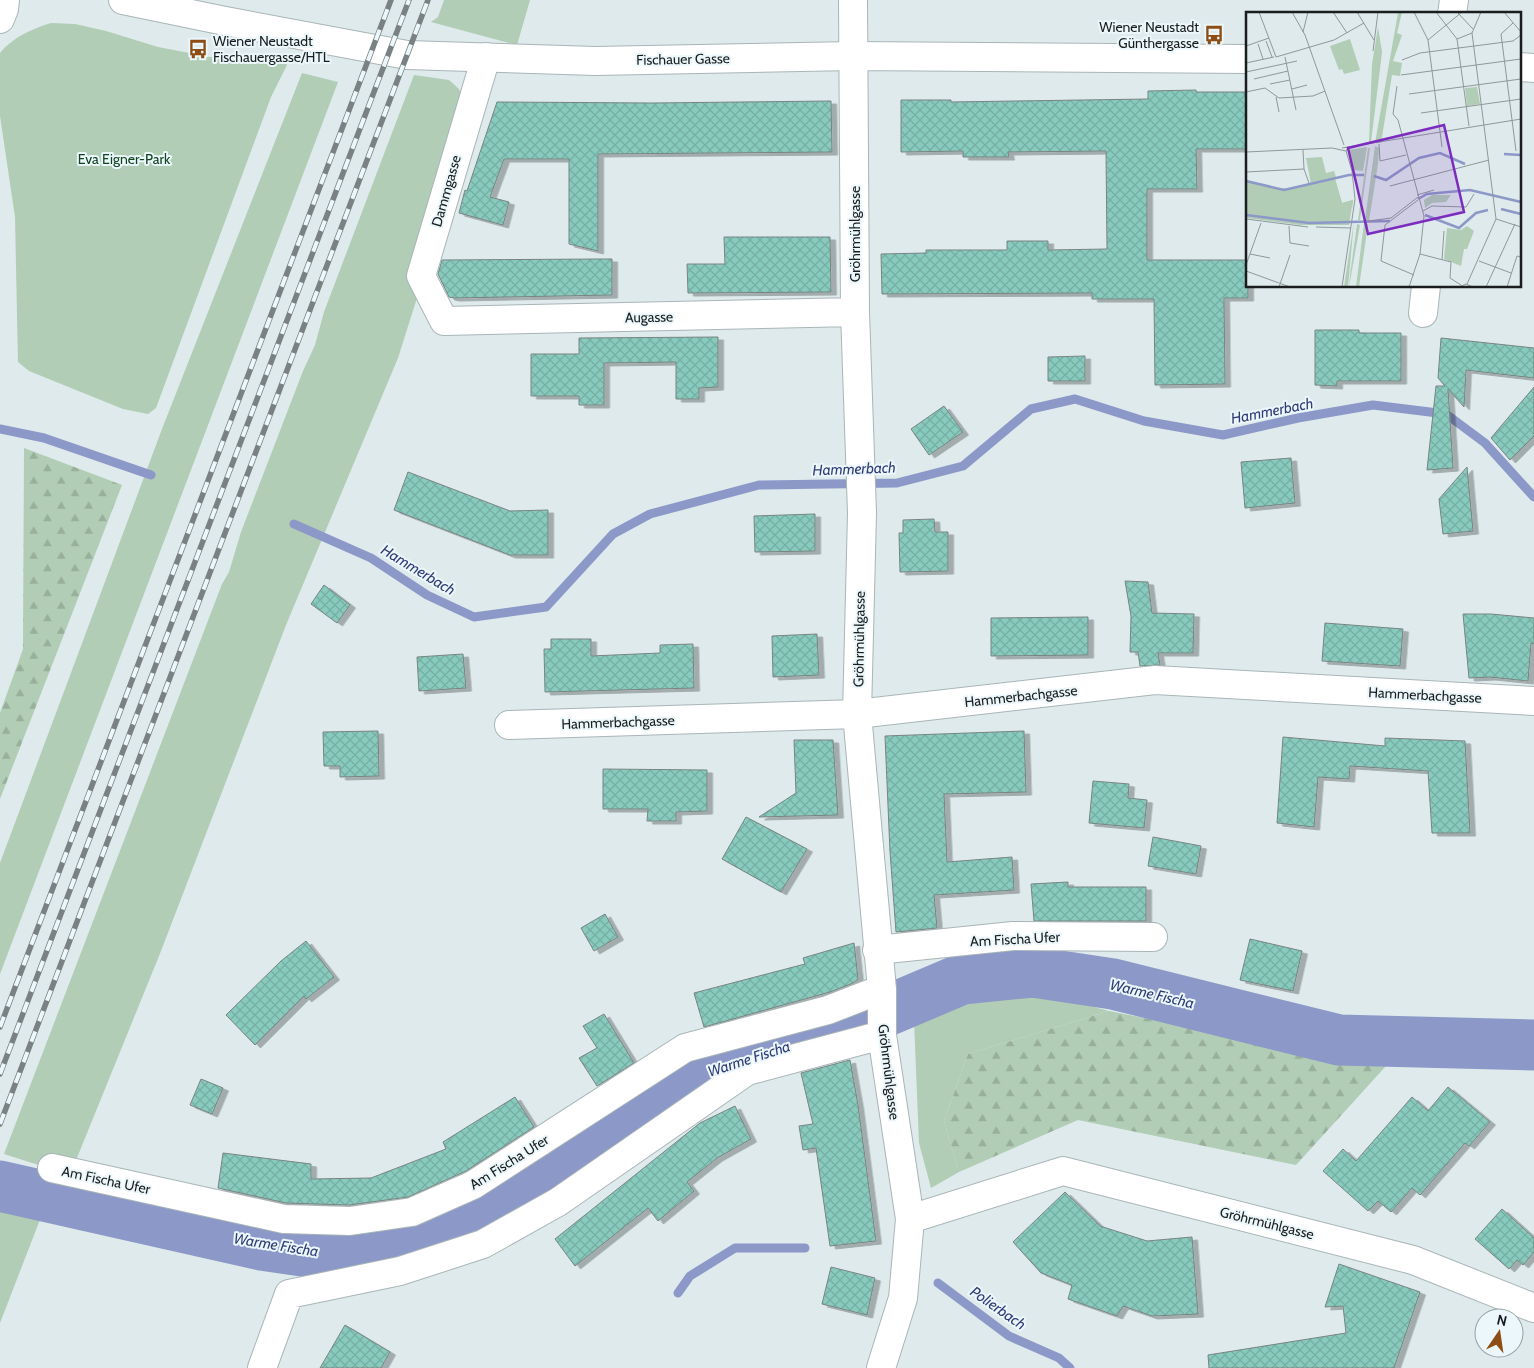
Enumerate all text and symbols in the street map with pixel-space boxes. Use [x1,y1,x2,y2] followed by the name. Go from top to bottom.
[1246,12,1522,288] inset map
[1099,18,1199,52] place label: Wiener Neustadt Günthergasse
[1203,24,1225,46] bus stop icon: Wiener Neustadt Günthergasse
[213,32,330,66] place label: Wiener Neustadt Fischauergasse/HTL
[187,38,209,60] bus stop icon: Wiener Neustadt Fischauergasse/HTL
[636,49,730,69] street label: Fischauer Gasse
[78,150,171,168] park label: Eva Eigner-Park
[427,153,465,229] street label: Dammgasse
[846,186,864,282] street label: Gröhrmühlgasse
[625,308,673,326] street label: Augasse
[1229,394,1315,428] water label: Hammerbach
[812,459,896,479] water label: Hammerbach
[378,541,458,599] water label: Hammerbach
[849,591,869,687] street label: Gröhrmühlgasse
[964,681,1078,711] street label: Hammerbachgasse
[1368,683,1482,707] street label: Hammerbachgasse
[561,711,675,733] street label: Hammerbachgasse
[970,928,1061,950] street label: Am Fischa Ufer
[1108,976,1196,1012] water label: Warme Fischa
[874,1023,904,1121] street label: Gröhrmühlgasse
[705,1037,793,1081] water label: Warme Fischa
[466,1130,552,1193] street label: Am Fischa Ufer
[60,1162,152,1198] street label: Am Fischa Ufer
[1218,1203,1316,1243] street label: Gröhrmühlgasse
[232,1229,320,1261] water label: Warme Fischa
[967,1282,1029,1334] water label: Polierbach
[1474,1308,1524,1358] north arrow
[1495,1310,1509,1330] text: N

